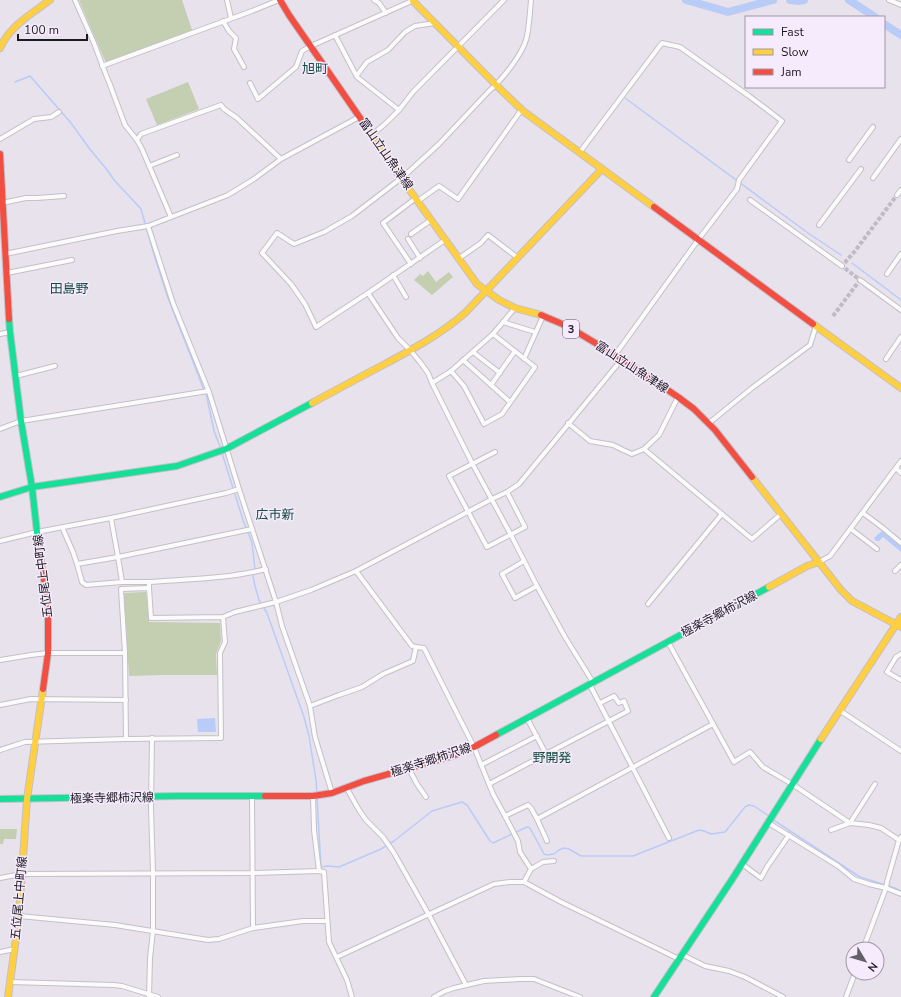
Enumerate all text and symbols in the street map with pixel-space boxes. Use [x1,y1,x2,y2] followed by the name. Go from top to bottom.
[18,16,87,42] scale bar
[745,16,885,88] legend
[24,22,59,38] text: 100 m
[781,24,804,40] text: Fast
[781,44,809,60] text: Slow
[302,60,328,78] district label: 旭町
[780,64,802,80] text: Jam
[355,115,417,193] street label: 富山立山魚津線
[49,280,89,298] district label: 田島野
[563,320,579,338] road number: 3
[592,337,672,397] street label: 富山立山魚津線
[255,506,295,524] district label: 広市新
[30,533,56,619] street label: 五位尾上中町線
[678,587,760,641] street label: 極楽寺郷柿沢線
[389,739,473,781] street label: 極楽寺郷柿沢線
[532,749,572,767] district label: 野開発
[70,789,154,807] street label: 極楽寺郷柿沢線
[7,855,31,941] street label: 五位尾上中町線
[845,941,885,981] north arrow
[864,959,881,975] text: N

